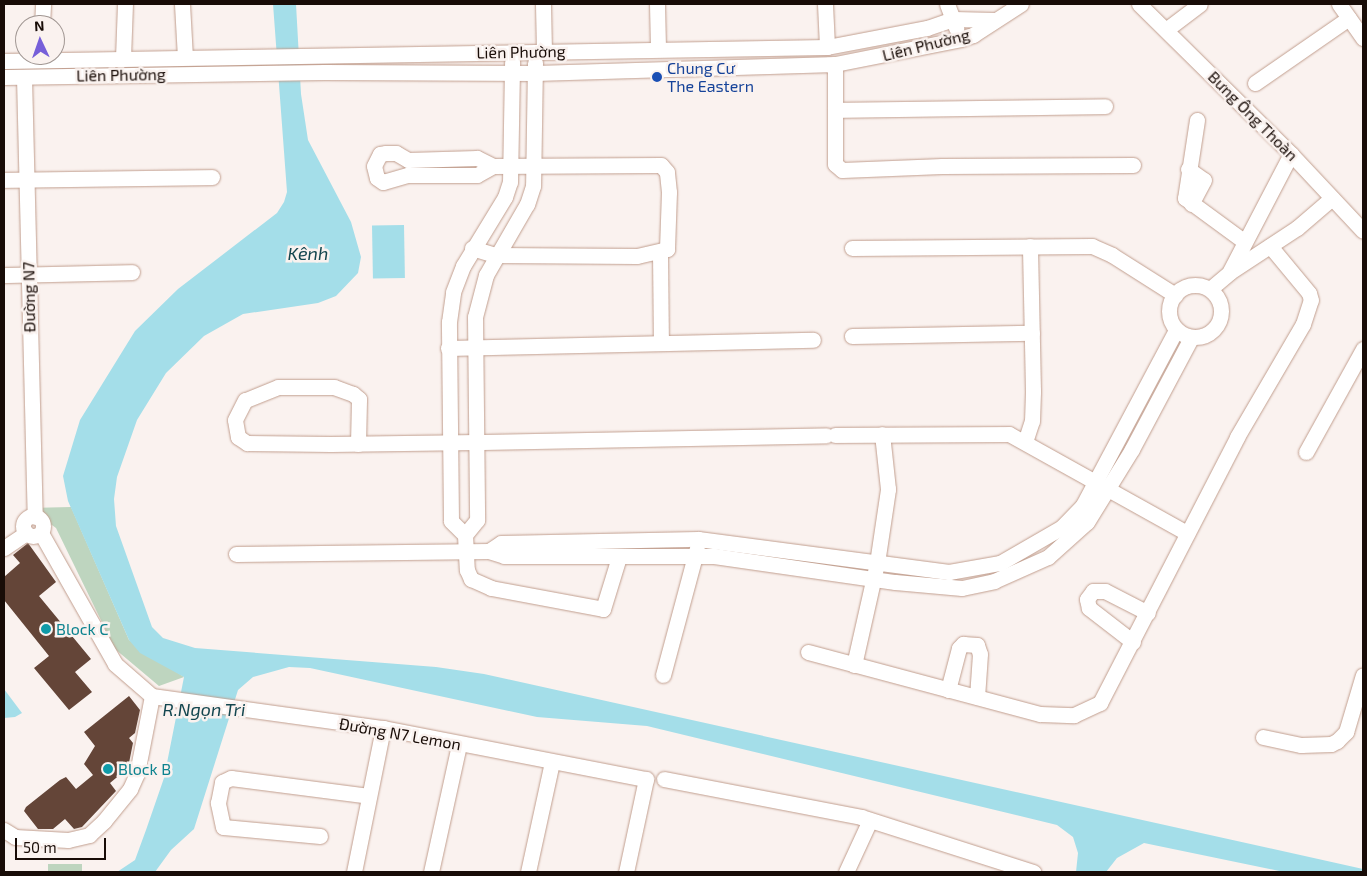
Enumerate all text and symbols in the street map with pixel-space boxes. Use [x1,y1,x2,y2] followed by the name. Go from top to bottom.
[15,15,65,65] north arrow
[34,17,45,34] text: N
[880,25,972,65] street label: Liên Phường
[476,42,566,62] street label: Liên Phường
[667,58,754,96] place label: Chung Cư The Eastern
[76,65,166,85] street label: Liên Phường
[1204,67,1302,165] street label: Bưng Ông Thoàn
[651,71,663,83] marker: Chung Cư The Eastern
[288,242,328,264] water label: Kênh
[19,261,39,333] street label: Đường N7
[56,619,108,639] place label: Block C
[40,623,52,635] marker: Block C
[162,698,246,720] water label: R.Ngọn Tri
[338,714,462,754] street label: Đường N7 Lemon
[118,759,171,779] place label: Block B
[102,763,114,775] marker: Block B
[18,828,109,860] scale bar
[23,838,57,856] text: 50 m

